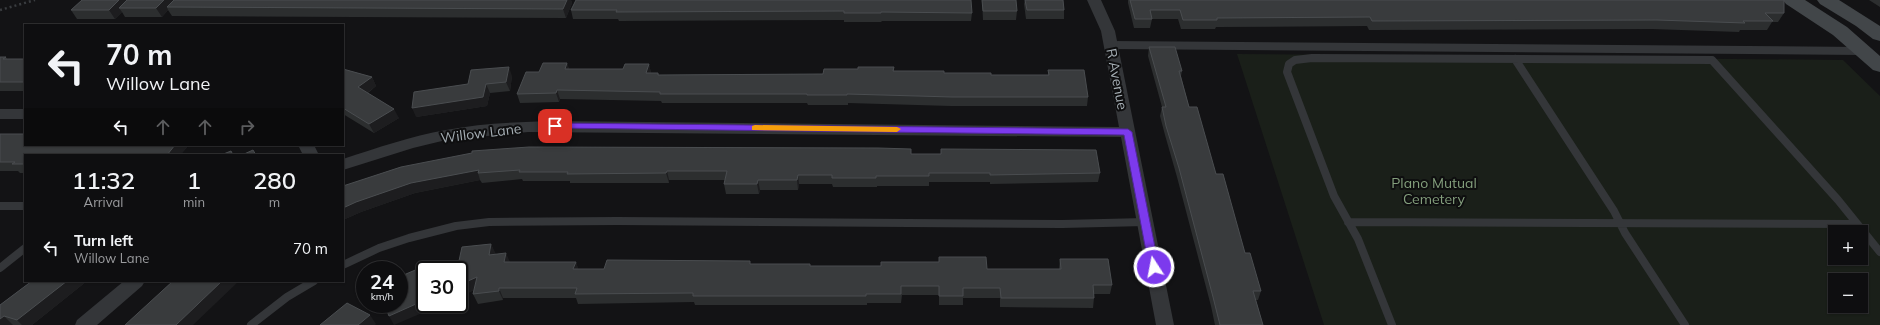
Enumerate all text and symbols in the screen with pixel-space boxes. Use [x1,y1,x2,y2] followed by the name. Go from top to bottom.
[106,37,172,72] text: 70 m
[40,40,92,92] icon: left
[1102,47,1132,111] street label: R Avenue
[106,72,210,95] text: Willow Lane
[538,109,572,143] pin
[544,115,566,137] icon: arrive
[110,116,132,138] icon: left
[152,116,174,138] icon: ahead
[194,116,216,138] icon: ahead
[236,116,258,138] icon: right
[440,119,522,147] street label: Willow Lane
[72,165,135,195] text: 11:32
[187,165,201,195] text: 1
[253,165,296,195] text: 280
[1391,174,1477,208] park label: Plano Mutual Cemetery
[84,194,123,210] text: Arrival
[183,194,205,210] text: min
[269,194,280,210] text: m
[1828,225,1868,313] map controls
[1828,225,1868,265] button: +
[74,231,133,250] text: Turn left
[40,237,62,259] icon: left
[293,239,328,258] text: 70 m
[1133,246,1175,288] position arrow
[74,250,149,266] text: Willow Lane
[416,261,468,313] speed limit sign: 30
[370,269,394,294] text: 24
[1828,273,1868,313] button: −
[371,290,393,303] text: km/h

